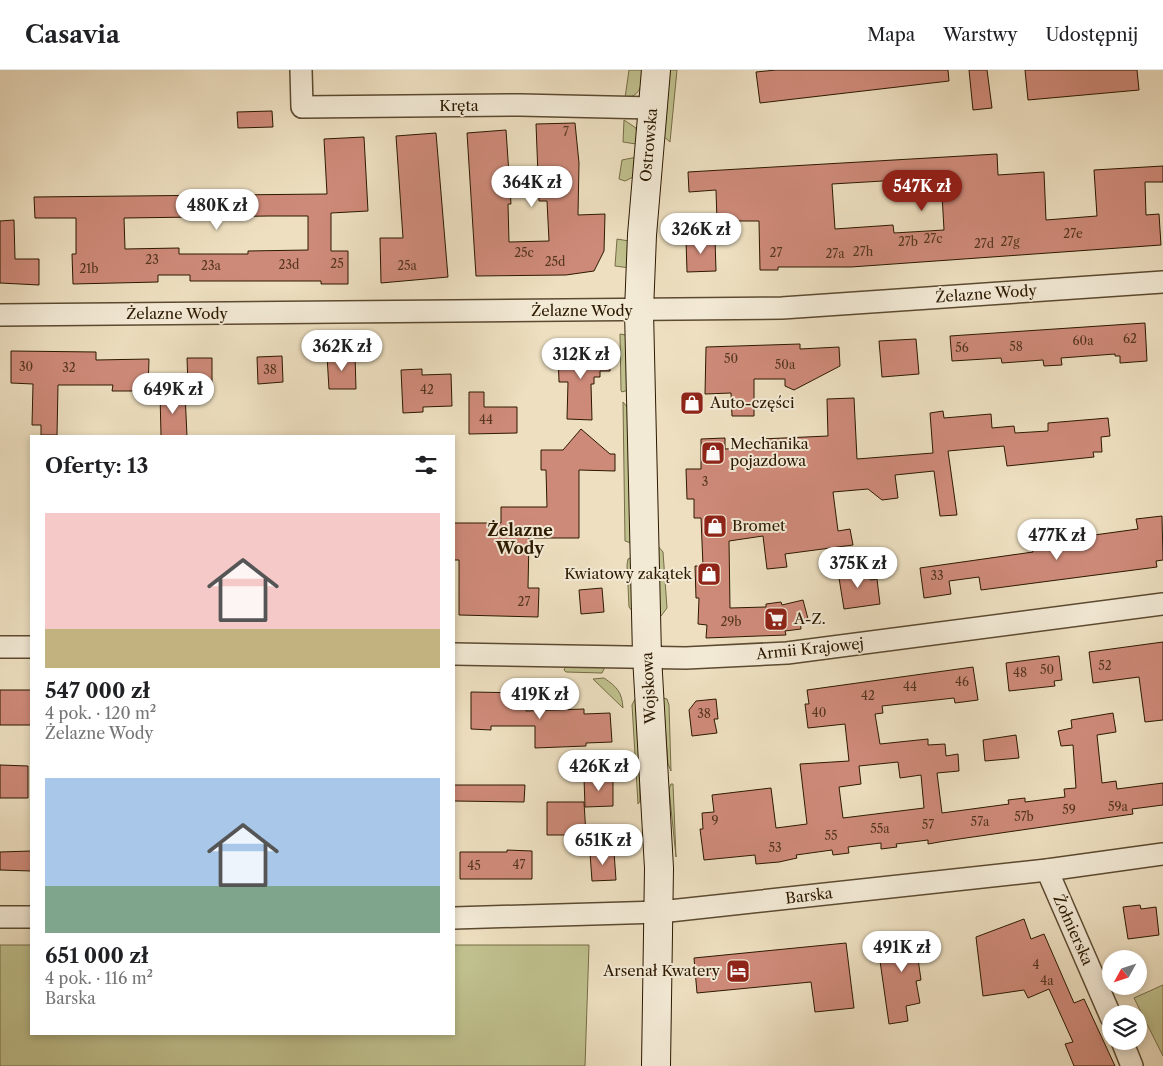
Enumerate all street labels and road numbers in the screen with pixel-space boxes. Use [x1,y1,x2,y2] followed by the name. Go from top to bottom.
[439,96,479,115] street label: Kręta
[636,107,661,183] street label: Ostrowska
[935,280,1038,307] street label: Żelazne Wody
[531,301,633,320] street label: Żelazne Wody
[126,304,228,323] street label: Żelazne Wody
[754,633,865,664] street label: Armii Krajowej
[637,652,660,725] street label: Wojskowa
[784,883,834,908] street label: Barska
[1049,892,1097,968] street label: Żołnierska

